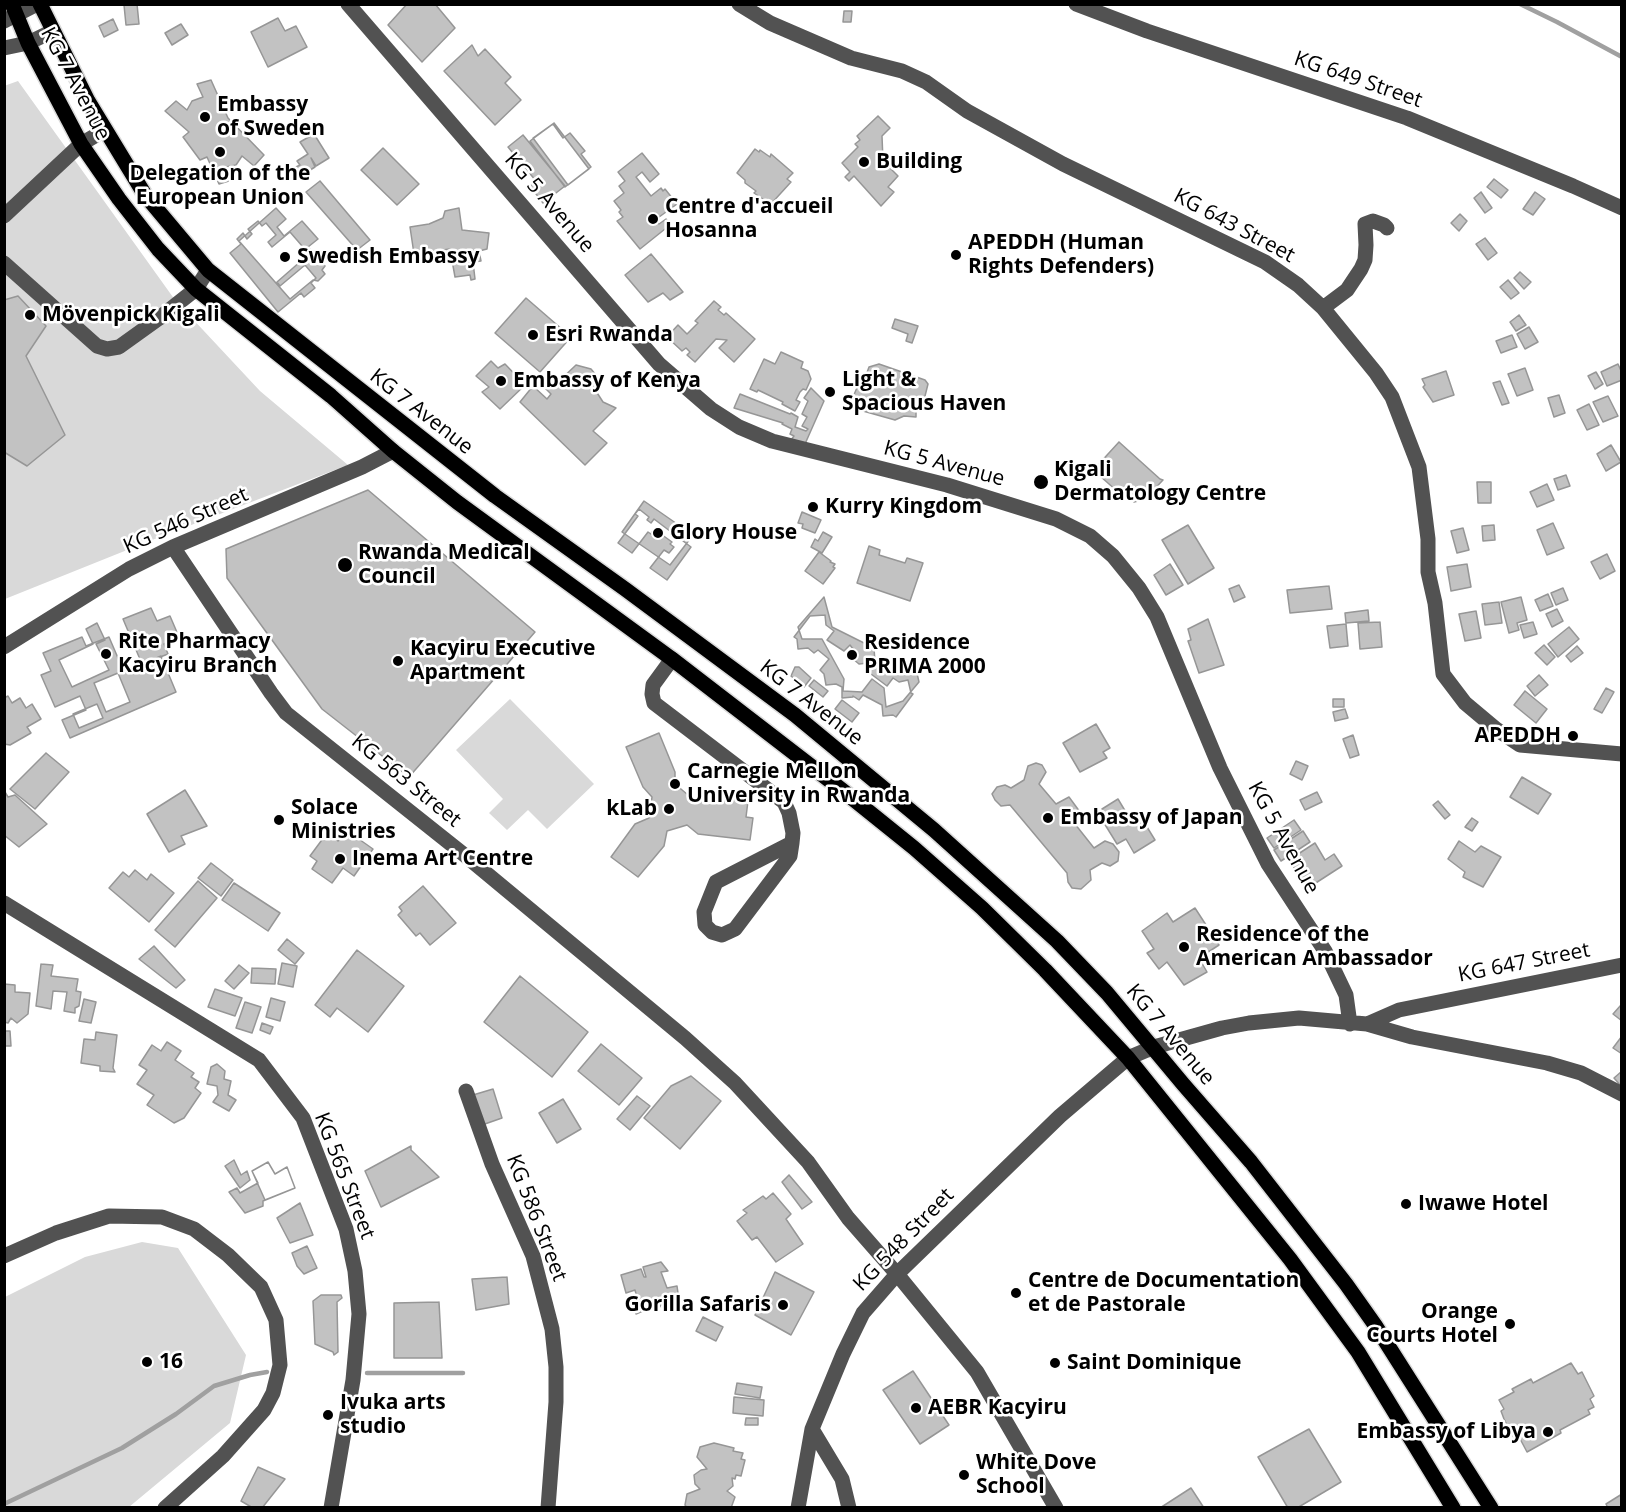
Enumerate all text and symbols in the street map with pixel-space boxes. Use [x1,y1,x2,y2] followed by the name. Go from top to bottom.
[35,23,115,145] street label: KG 7 Avenue
[1291,46,1425,114] street label: KG 649 Street
[217,92,325,142] place label: Embassy of Sweden
[198,110,212,124] marker: Embassy of Sweden
[213,145,227,159] marker: Delegation of the European Union
[499,148,599,258] street label: KG 5 Avenue
[876,149,962,175] place label: Building
[857,155,871,169] marker: Building
[129,161,311,211] place label: Delegation of the European Union
[1169,183,1299,269] street label: KG 643 Street
[665,194,833,244] place label: Centre d'accueil Hosanna
[646,212,660,226] marker: Centre d'accueil Hosanna
[968,230,1154,280] place label: APEDDH (Human Rights Defenders)
[297,244,480,270] place label: Swedish Embassy
[949,248,963,262] marker: APEDDH (Human Rights Defenders)
[278,250,292,264] marker: Swedish Embassy
[42,302,220,328] place label: Mövenpick Kigali
[23,308,37,322] marker: Mövenpick Kigali
[545,322,673,348] place label: Esri Rwanda
[526,328,540,342] marker: Esri Rwanda
[364,364,478,460] street label: KG 7 Avenue
[842,367,1006,417] place label: Light & Spacious Haven
[513,368,701,394] place label: Embassy of Kenya
[494,374,508,388] marker: Embassy of Kenya
[823,385,837,399] marker: Light & Spacious Haven
[881,436,1007,492] street label: KG 5 Avenue
[1054,457,1266,507] place label: Kigali Dermatology Centre
[1032,473,1050,491] marker: Kigali Dermatology Centre
[120,482,252,560] street label: KG 546 Street
[825,494,982,520] place label: Kurry Kingdom
[806,500,820,514] marker: Kurry Kingdom
[670,520,797,546] place label: Glory House
[651,526,665,540] marker: Glory House
[358,540,530,590] place label: Rwanda Medical Council
[336,556,354,574] marker: Rwanda Medical Council
[118,629,277,679] place label: Rite Pharmacy Kacyiru Branch
[864,630,986,680] place label: Residence PRIMA 2000
[410,636,595,686] place label: Kacyiru Executive Apartment
[99,647,113,661] marker: Rite Pharmacy Kacyiru Branch
[845,648,859,662] marker: Residence PRIMA 2000
[391,654,405,668] marker: Kacyiru Executive Apartment
[754,655,868,751] street label: KG 7 Avenue
[1474,723,1561,749] place label: APEDDH
[346,729,466,833] street label: KG 563 Street
[1566,729,1580,743] marker: APEDDH
[687,759,910,809] place label: Carnegie Mellon University in Rwanda
[668,777,682,791] marker: Carnegie Mellon University in Rwanda
[1242,778,1324,898] street label: KG 5 Avenue
[291,795,396,845] place label: Solace Ministries
[606,796,657,822] place label: kLab
[662,802,676,816] marker: kLab
[1060,805,1243,831] place label: Embassy of Japan
[1041,811,1055,825] marker: Embassy of Japan
[272,813,286,827] marker: Solace Ministries
[352,846,533,872] place label: Inema Art Centre
[333,852,347,866] marker: Inema Art Centre
[1196,922,1433,972] place label: Residence of the American Ambassador
[1456,938,1592,988] street label: KG 647 Street
[1177,940,1191,954] marker: Residence of the American Ambassador
[1120,979,1220,1091] street label: KG 7 Avenue
[308,1109,380,1243] street label: KG 565 Street
[500,1151,572,1285] street label: KG 586 Street
[848,1183,960,1297] street label: KG 548 Street
[1418,1191,1548,1217] place label: Iwawe Hotel
[1399,1197,1413,1211] marker: Iwawe Hotel
[1028,1268,1299,1318] place label: Centre de Documentation et de Pastorale
[1009,1286,1023,1300] marker: Centre de Documentation et de Pastorale
[624,1292,771,1318] place label: Gorilla Safaris
[776,1298,790,1312] marker: Gorilla Safaris
[1366,1299,1498,1349] place label: Orange Courts Hotel
[1503,1317,1517,1331] marker: Orange Courts Hotel
[159,1349,183,1375] place label: 16
[1067,1350,1241,1376] place label: Saint Dominique
[140,1355,154,1369] marker: 16
[1048,1356,1062,1370] marker: Saint Dominique
[340,1390,446,1440] place label: Ivuka arts studio
[928,1395,1067,1421] place label: AEBR Kacyiru
[909,1401,923,1415] marker: AEBR Kacyiru
[321,1408,335,1422] marker: Ivuka arts studio
[1357,1419,1536,1445] place label: Embassy of Libya
[1541,1425,1555,1439] marker: Embassy of Libya
[976,1450,1096,1500] place label: White Dove School
[957,1468,971,1482] marker: White Dove School

